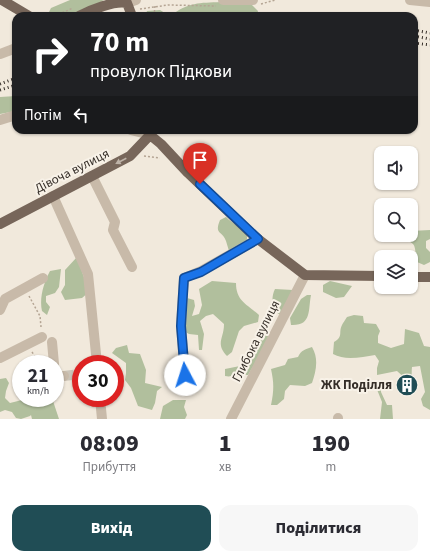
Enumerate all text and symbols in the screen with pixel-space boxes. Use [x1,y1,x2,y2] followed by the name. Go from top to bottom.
[90,22,149,62] text: 70 m
[24,28,76,80] icon: right
[90,59,232,84] text: провулок Підкови
[70,104,92,126] icon: left
[24,105,62,126] text: Потім
[183,143,217,184] pin
[31,144,113,198] street label: Дівоча вулиця
[374,146,418,294] map controls
[374,146,418,190] button: sound
[189,149,211,171] icon: arrive
[115,157,126,164] one-way arrow
[374,198,418,242] button: search
[374,250,418,294] button: layers
[228,297,284,385] street label: Глибока вулиця
[164,354,206,396] position arrow
[72,355,124,407] speed limit sign: 30
[27,362,49,390] text: 21
[394,372,420,398] building icon: ЖК Поділля
[321,376,392,394] place label: ЖК Поділля
[27,384,49,398] text: km/h
[80,426,139,461] text: 08:09
[219,426,232,461] text: 1
[312,426,350,461] text: 190
[82,458,136,476] text: Прибуття
[219,458,231,476] text: хв
[325,458,336,476] text: m
[12,505,211,551] button: Вихід
[219,505,418,551] button: Поділитися

